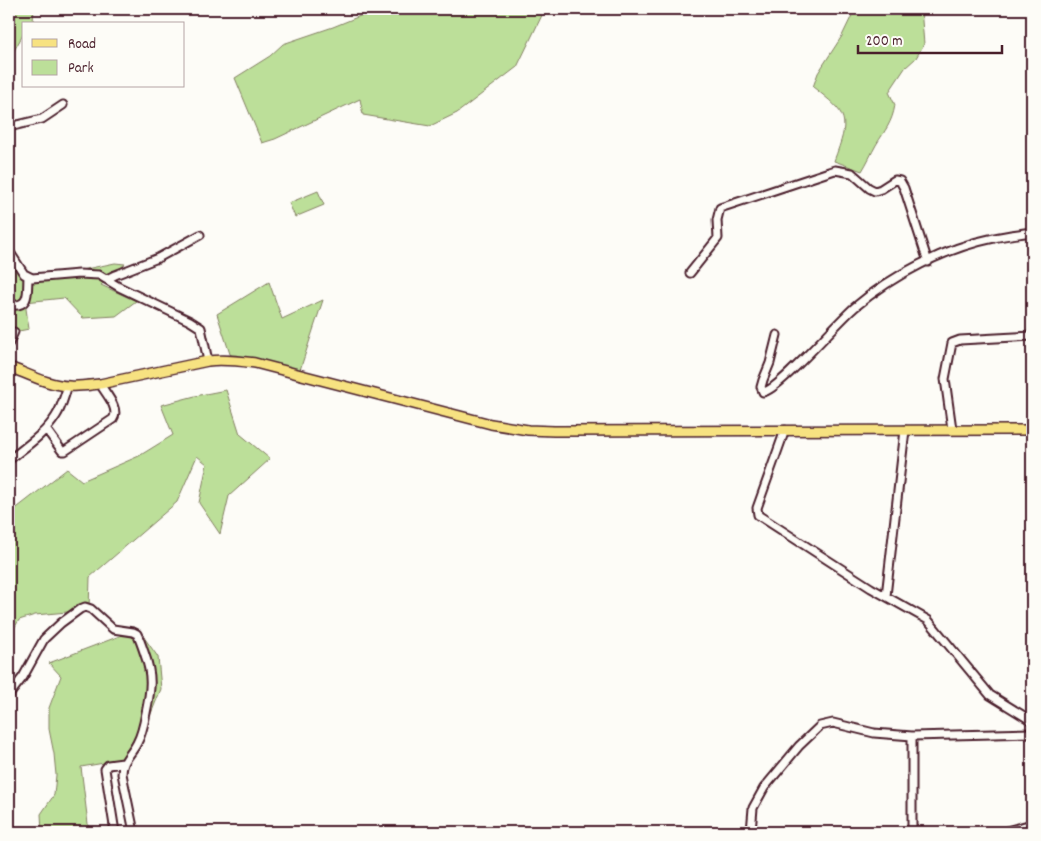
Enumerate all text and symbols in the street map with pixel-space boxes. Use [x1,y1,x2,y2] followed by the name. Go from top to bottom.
[22,22,185,88] legend
[858,22,1002,54] scale bar
[866,31,903,53] text: 200 m
[68,34,96,56] text: Road
[68,58,94,80] text: Park

